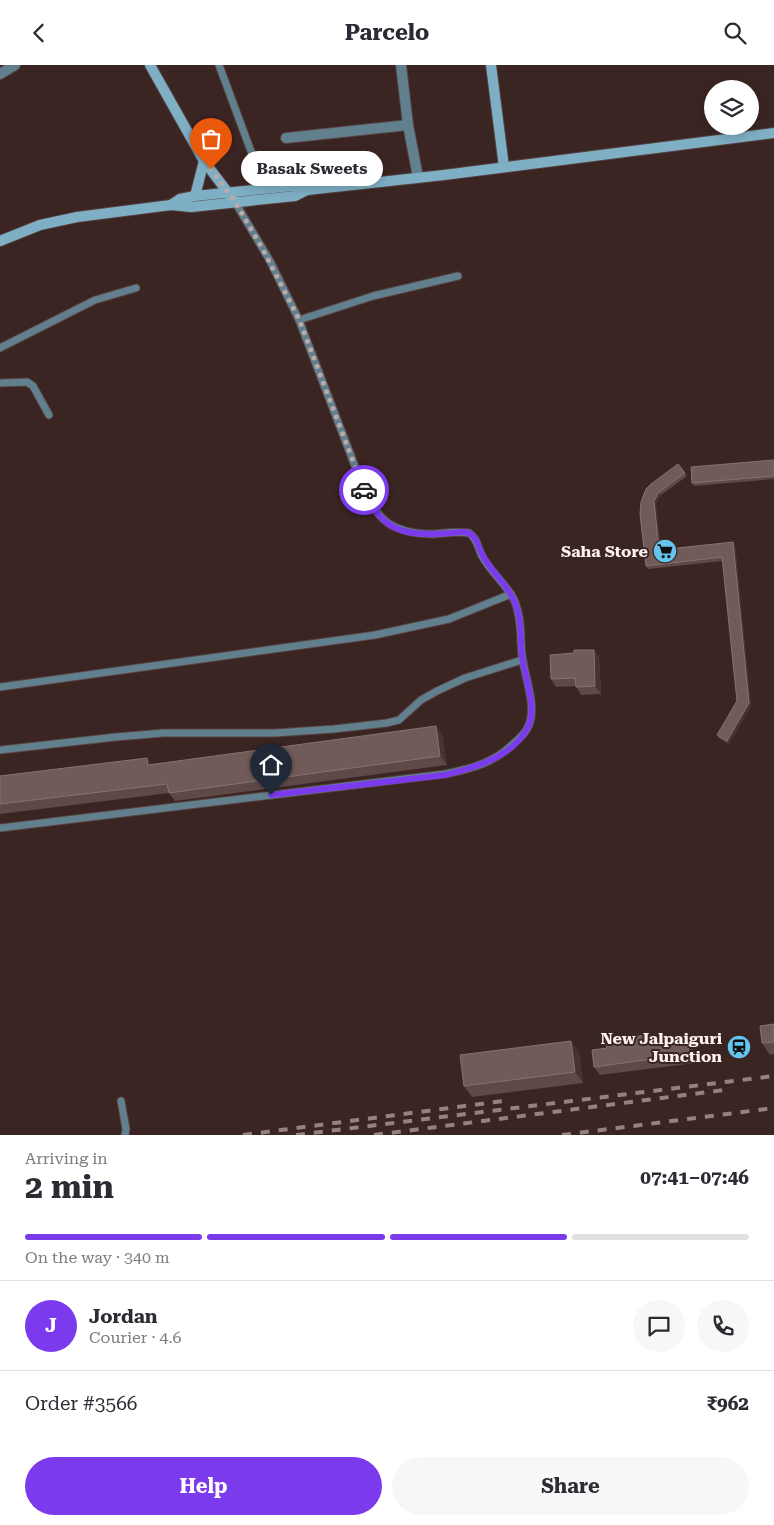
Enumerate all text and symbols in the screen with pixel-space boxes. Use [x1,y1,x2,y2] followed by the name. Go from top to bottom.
[25,19,53,47] icon: back
[721,19,749,47] icon: search
[345,20,429,45] text: Parcelo
[704,80,759,135] map controls
[704,80,759,135] button: layers
[190,118,232,169] pin
[197,125,225,153] icon: bag
[241,151,384,187] callout: Basak Sweets
[257,159,367,178] text: Basak Sweets
[339,465,389,515] courier
[350,476,378,504] icon: car
[652,538,678,564] supermarket icon: Saha Store
[561,542,648,561] place label: Saha Store
[250,744,292,795] pin
[257,751,285,779] icon: home
[600,1029,723,1066] place label: New Jalpaiguri Junction
[726,1034,752,1060] station icon: New Jalpaiguri Junction
[25,1149,108,1168] text: Arriving in
[640,1166,749,1189] text: 07:41–07:46
[25,1168,114,1206] text: 2 min
[25,1248,170,1267] text: On the way · 340 m
[633,1300,685,1352] button: chat
[697,1300,749,1352] button: phone
[89,1305,158,1328] text: Jordan
[45,1314,57,1337] text: J
[89,1328,182,1347] text: Courier · 4.6
[25,1392,137,1415] text: Order #3566
[706,1392,749,1415] text: ₹962
[25,1457,382,1515] button: Help
[392,1457,749,1515] button: Share

